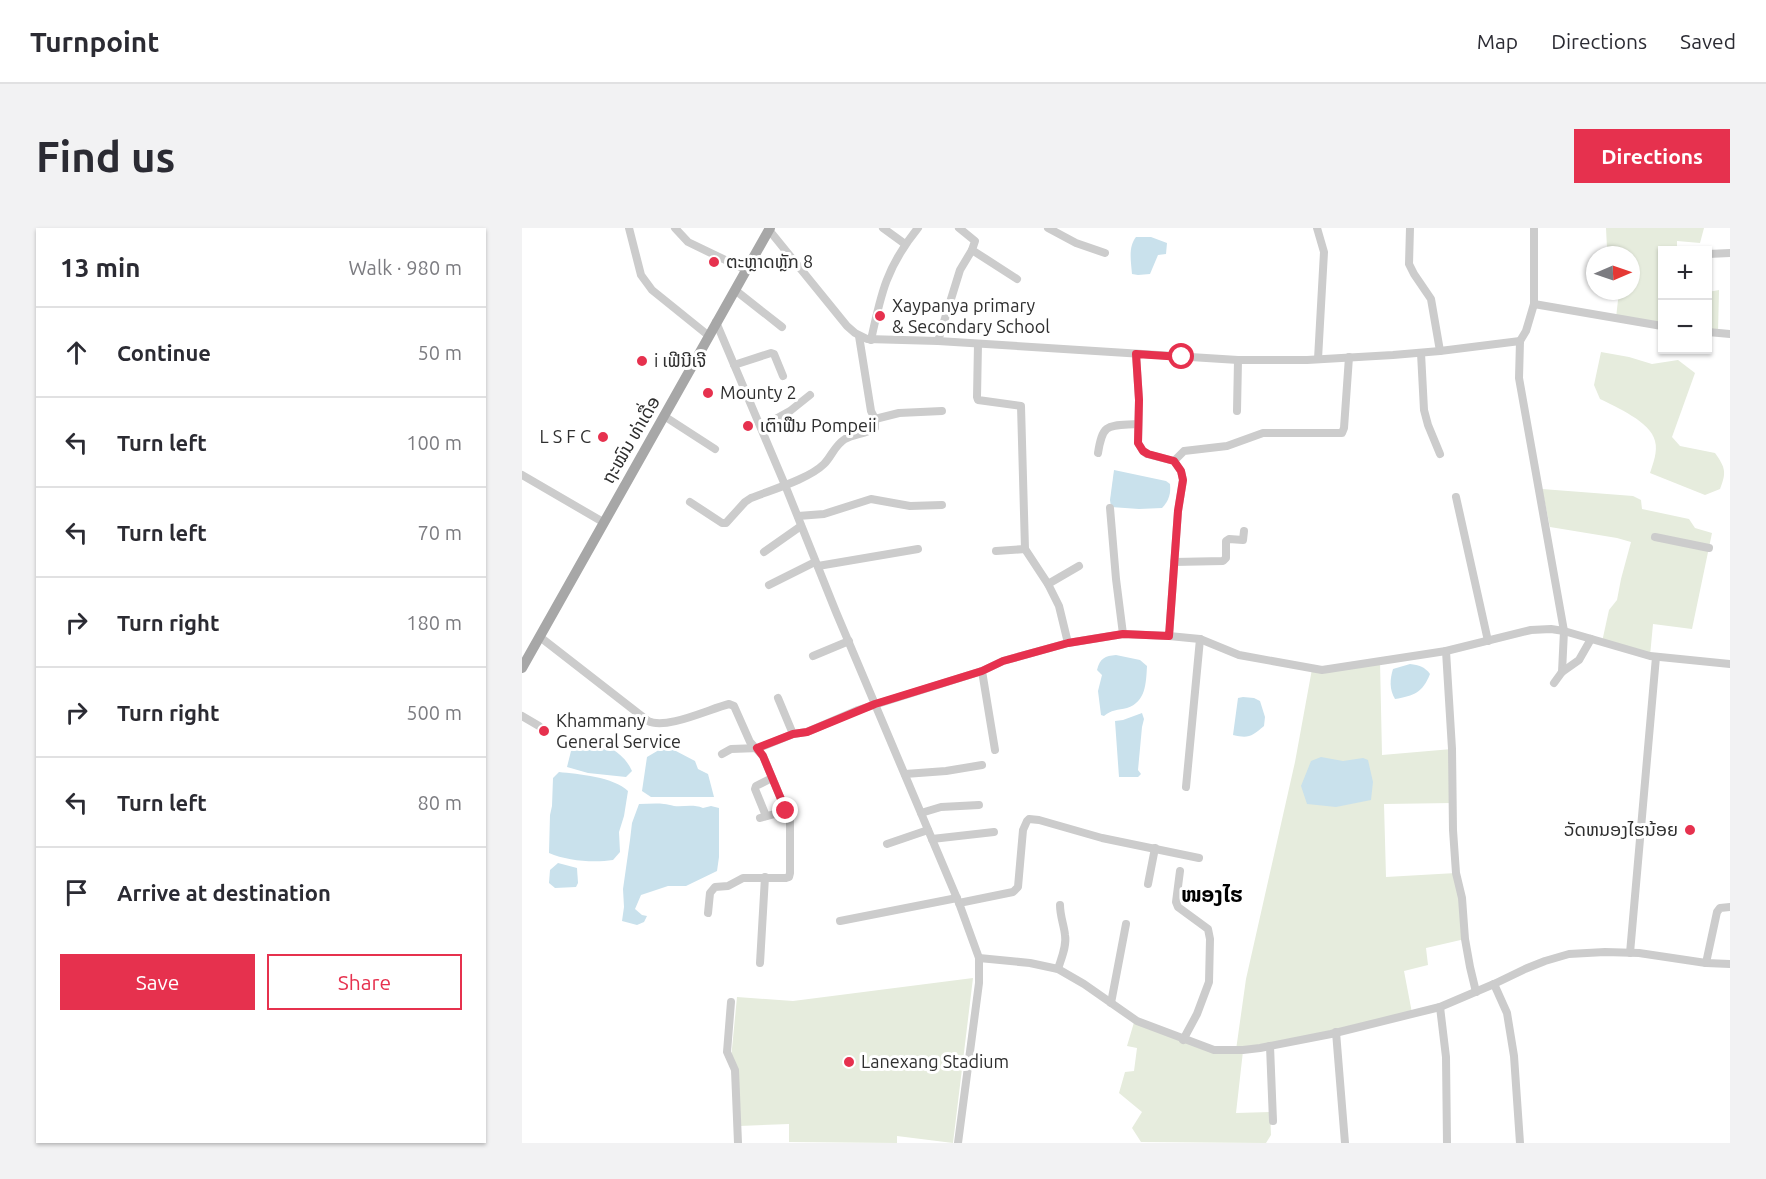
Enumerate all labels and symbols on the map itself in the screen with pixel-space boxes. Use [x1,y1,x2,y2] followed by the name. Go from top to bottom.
[1586,246,1640,300] north arrow
[726,251,813,272] place label: ຕະຫຼາດຫຼັກ 8
[707,255,721,269] marker: ຕະຫຼາດຫຼັກ 8
[892,295,1050,336] place label: Xaypanya primary & Secondary School
[873,309,887,323] marker: Xaypanya primary & Secondary School
[1168,343,1194,369] route start
[654,350,707,370] place label: i ເຟີນີເຈີ
[635,354,649,368] marker: i ເຟີນີເຈີ
[720,382,797,402] place label: Mounty 2
[701,386,715,400] marker: Mounty 2
[595,391,663,487] street label: ຖະໝົນ ທ່າເດື່ອ
[760,415,877,435] place label: ເຕົາຟືນ Pompeii
[741,419,755,433] marker: ເຕົາຟືນ Pompeii
[540,426,591,446] place label: L S F C
[596,430,610,444] marker: L S F C
[556,710,681,751] place label: Khammany General Service
[537,724,551,738] marker: Khammany General Service
[772,797,798,823] route end
[1564,819,1678,839] place label: ວັດຫນອງໄຮນ້ອຍ
[1683,823,1697,837] marker: ວັດຫນອງໄຮນ້ອຍ
[1181,882,1243,906] district label: ໜອງໄຮ
[861,1051,1009,1071] place label: Lanexang Stadium
[842,1055,856,1069] marker: Lanexang Stadium

